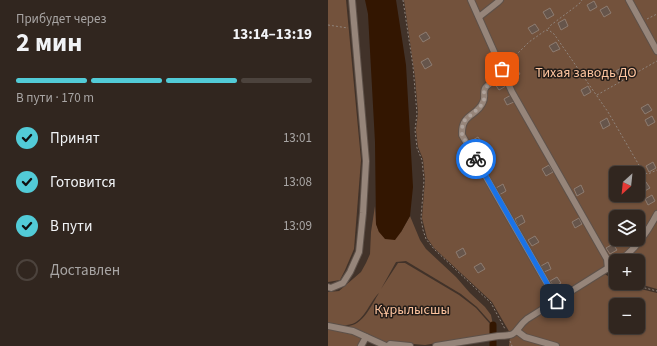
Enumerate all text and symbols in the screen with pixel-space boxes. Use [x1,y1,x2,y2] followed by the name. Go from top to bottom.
[16,10,106,28] text: Прибудет через
[16,24,82,61] text: 2 мин
[232,24,312,45] text: 13:14–13:19
[485,52,519,86] pin
[491,58,513,80] icon: bag
[535,63,637,83] park label: Тихая заводь ДО
[16,89,94,107] text: В пути · 170 m
[16,127,38,149] icon: check
[50,128,100,149] text: Принят
[283,129,312,147] text: 13:01
[456,139,496,179] courier
[465,148,487,170] icon: bike
[609,166,645,202] north arrow
[609,166,645,334] map controls
[16,171,38,193] icon: check
[50,172,116,193] text: Готовится
[283,173,312,191] text: 13:08
[609,210,645,246] button: layers
[16,215,38,237] icon: check
[50,216,93,237] text: В пути
[283,217,312,235] text: 13:09
[609,254,645,290] button: +
[50,260,120,281] text: Доставлен
[540,284,574,318] pin
[546,290,568,312] icon: home
[609,298,645,334] button: −
[374,300,450,320] park label: Құрылысшы

